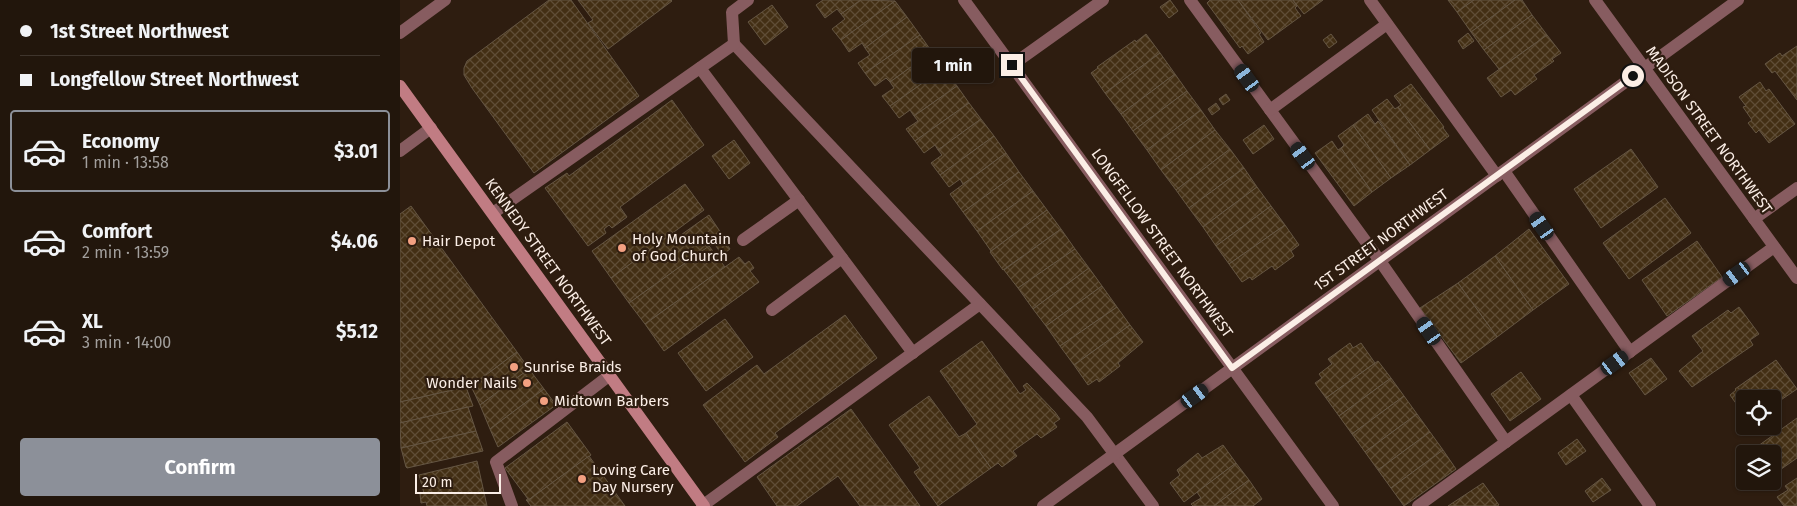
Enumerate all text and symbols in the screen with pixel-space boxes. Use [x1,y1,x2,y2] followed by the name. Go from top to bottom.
[50,20,229,43] text: 1st Street Northwest
[1642,43,1776,218] street label: MADISON STREET NORTHWEST
[912,48,994,82] callout: 1 min
[1001,54,1023,76] route end
[934,56,972,75] text: 1 min
[1232,61,1261,95] car
[1622,65,1644,87] route start
[50,68,299,91] text: Longfellow Street Northwest
[22,129,67,174] icon: car
[82,130,159,153] text: Economy
[1288,139,1317,173] car
[334,140,378,163] text: $3.01
[1087,145,1237,341] street label: LONGFELLOW STREET NORTHWEST
[82,153,169,172] text: 1 min · 13:58
[481,175,615,349] street label: KENNEDY STREET NORTHWEST
[1310,185,1452,295] street label: 1ST STREET NORTHWEST
[1527,209,1556,243] car
[22,219,67,264] icon: car
[82,220,152,243] text: Comfort
[331,230,378,253] text: $4.06
[632,230,731,265] place label: Holy Mountain of God Church
[422,232,496,250] place label: Hair Depot
[406,235,418,247] marker: Hair Depot
[616,242,628,254] marker: Holy Mountain of God Church
[82,243,169,262] text: 2 min · 13:59
[1720,259,1753,289] car
[22,309,67,354] icon: car
[82,310,103,333] text: XL
[1414,314,1443,348] car
[336,320,378,343] text: $5.12
[82,333,171,352] text: 3 min · 14:00
[1598,348,1631,378] car
[524,358,622,376] place label: Sunrise Braids
[508,361,520,373] marker: Sunrise Braids
[426,374,517,392] place label: Wonder Nails
[521,377,533,389] marker: Wonder Nails
[1178,381,1211,411] car
[1736,390,1781,490] map controls
[1736,390,1781,435] button: locate
[554,392,669,410] place label: Midtown Barbers
[538,395,550,407] marker: Midtown Barbers
[20,438,380,496] button: Confirm
[1736,445,1781,490] button: layers
[592,461,674,496] place label: Loving Care Day Nursery
[415,471,501,494] scale bar
[576,473,588,485] marker: Loving Care Day Nursery
[422,474,452,491] text: 20 m

